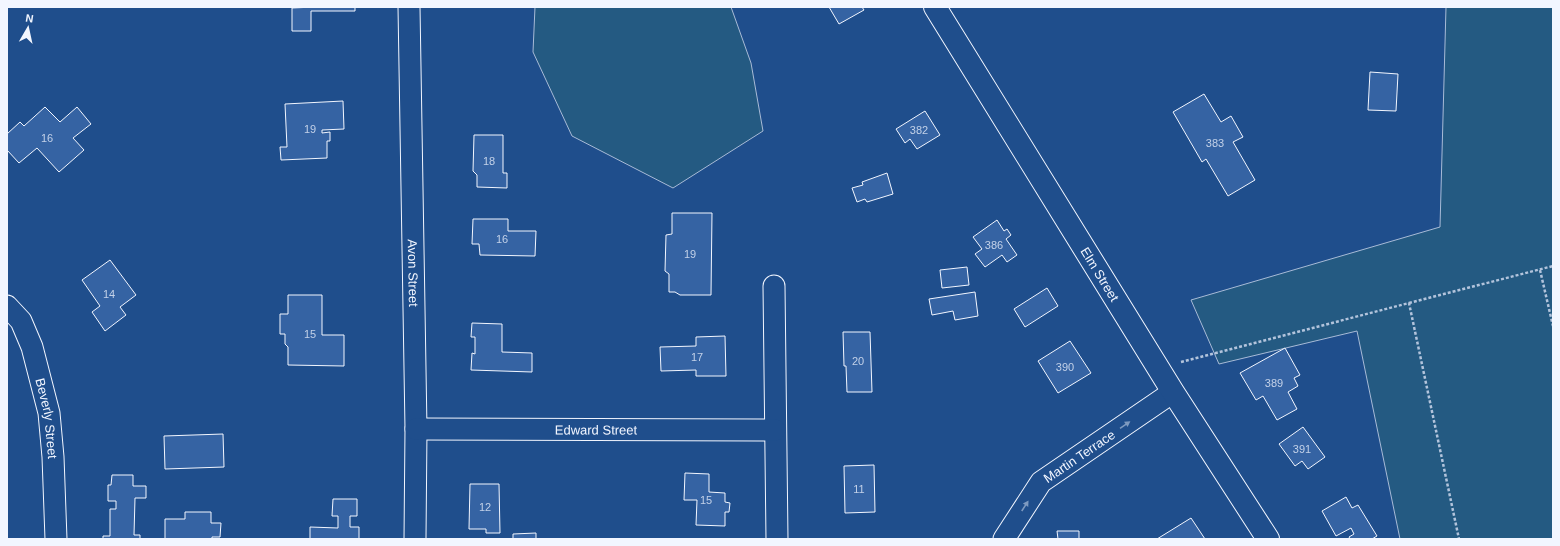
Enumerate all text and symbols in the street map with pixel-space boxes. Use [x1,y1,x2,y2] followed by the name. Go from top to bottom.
[8,8,48,48] north arrow
[25,12,34,25] text: N
[304,123,316,135] house number: 19
[910,124,928,136] house number: 382
[41,132,53,144] house number: 16
[1206,137,1224,149] house number: 383
[483,155,495,167] house number: 18
[496,233,508,245] house number: 16
[405,239,421,307] street label: Avon Street
[985,239,1003,251] house number: 386
[1077,245,1122,304] street label: Elm Street
[684,248,696,260] house number: 19
[103,288,115,300] house number: 14
[304,328,316,340] house number: 15
[691,351,703,363] house number: 17
[852,355,864,367] house number: 20
[1056,361,1074,373] house number: 390
[32,377,60,460] street label: Beverly Street
[1265,377,1283,389] house number: 389
[1120,421,1130,429] one-way arrow
[555,422,638,438] street label: Edward Street
[1041,427,1118,486] street label: Martin Terrace
[1293,443,1311,455] house number: 391
[853,483,865,495] house number: 11
[700,494,712,506] house number: 15
[1022,500,1029,512] one-way arrow
[479,501,491,513] house number: 12

